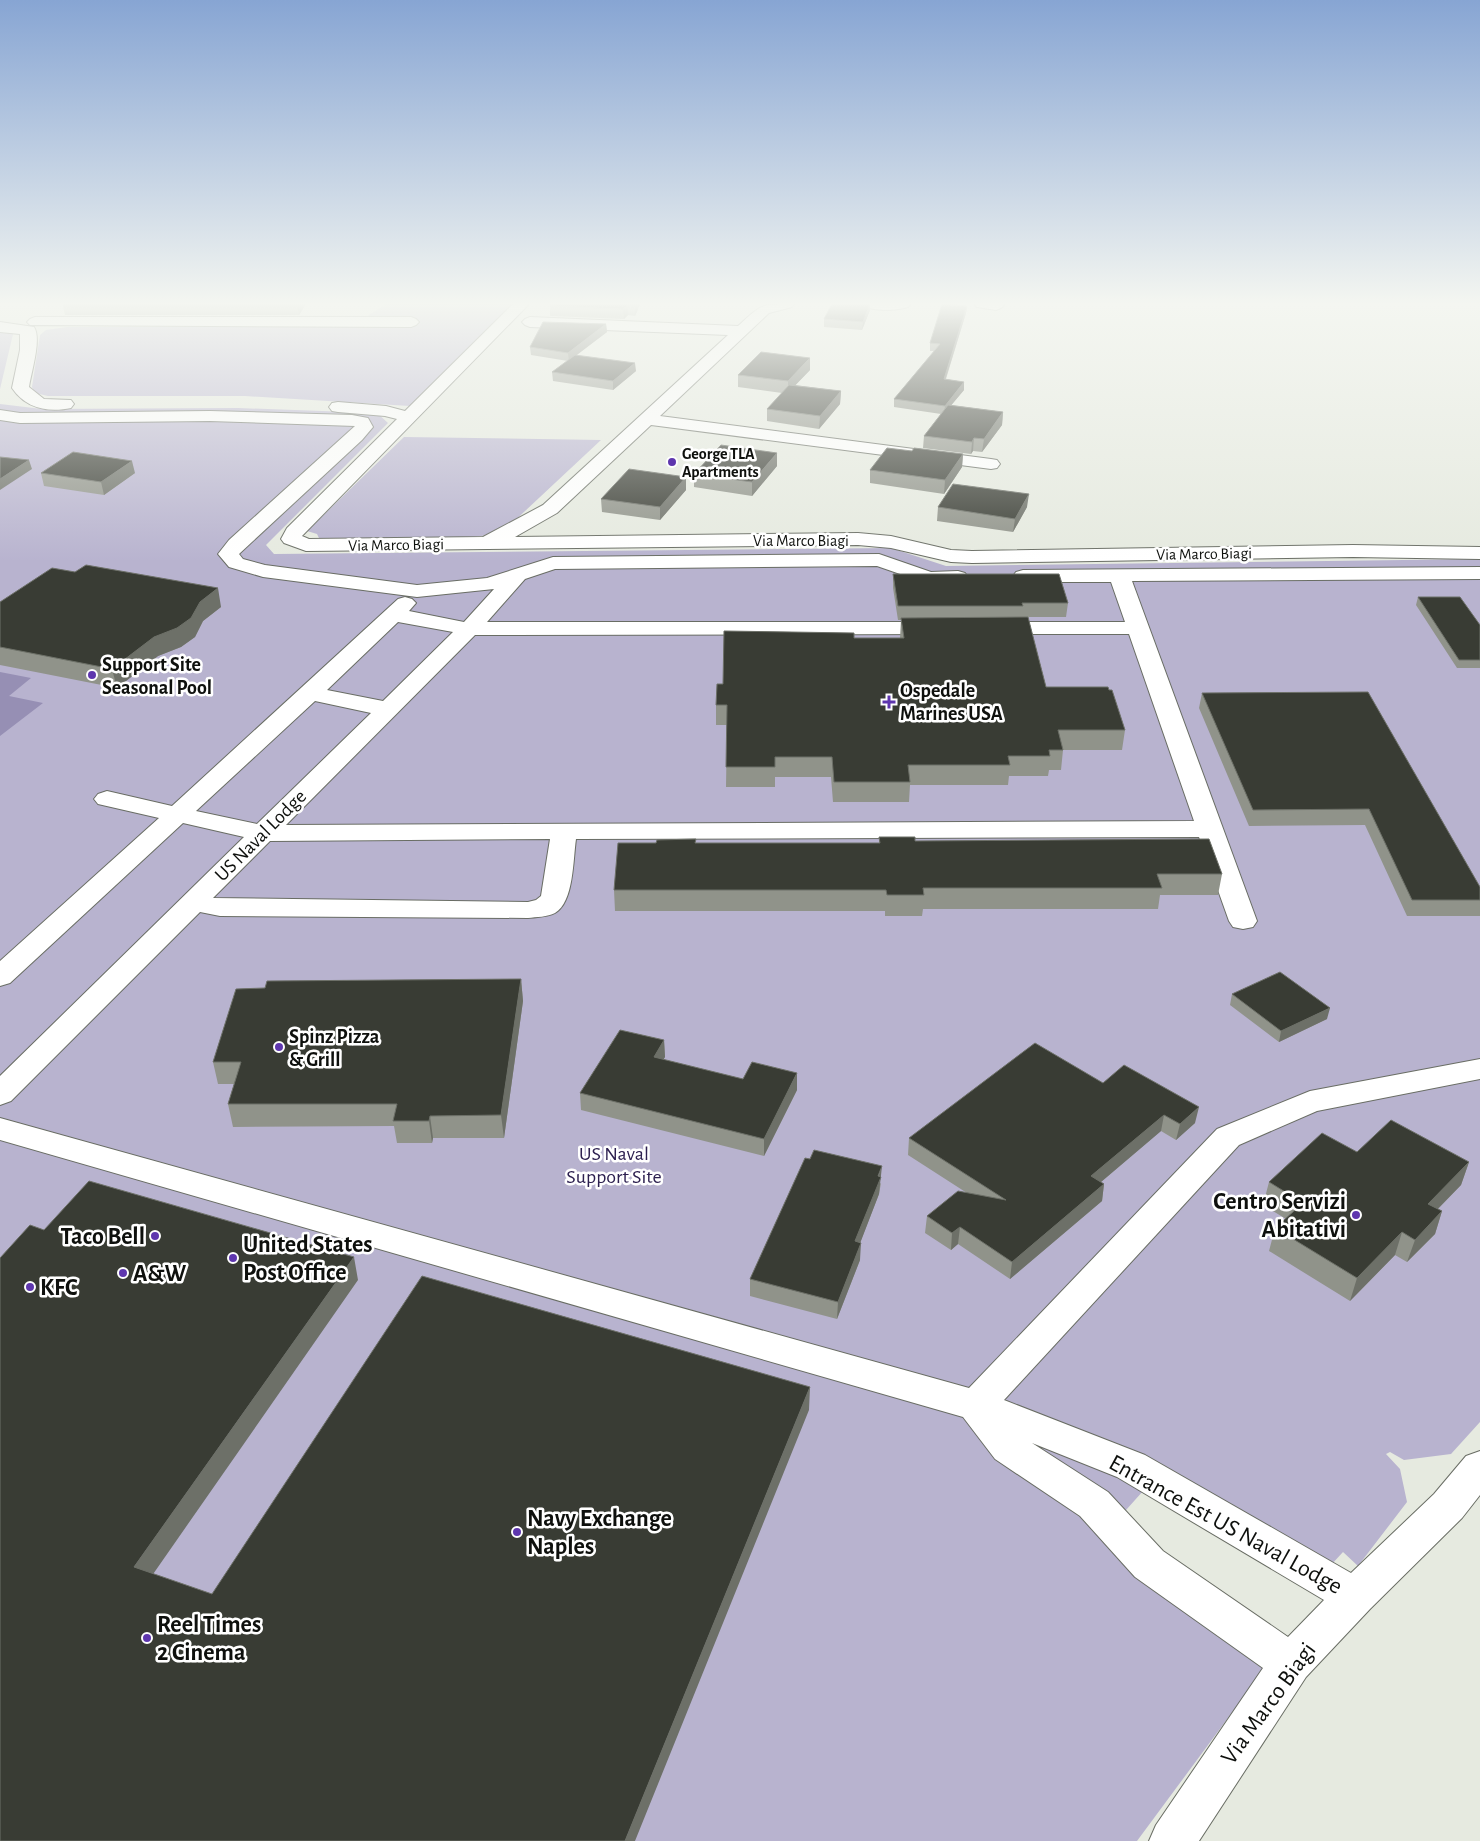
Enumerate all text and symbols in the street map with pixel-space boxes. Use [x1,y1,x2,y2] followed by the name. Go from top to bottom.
[682,446,759,480] place label: George TLA Apartments
[666,456,678,468] marker: George TLA Apartments
[753,533,849,549] street label: Via Marco Biagi
[348,536,444,554] street label: Via Marco Biagi
[1156,545,1252,563] street label: Via Marco Biagi
[102,655,212,698] place label: Support Site Seasonal Pool
[86,669,98,681] marker: Support Site Seasonal Pool
[900,681,1003,724] place label: Ospedale Marines USA
[882,695,896,709] marker: Ospedale Marines USA
[211,786,310,885] street label: US Naval Lodge
[289,1027,380,1070] place label: Spinz Pizza & Grill
[273,1041,285,1053] marker: Spinz Pizza & Grill
[566,1144,662,1187] park label: US Naval Support Site
[1213,1190,1346,1242] place label: Centro Servizi Abitativi
[1350,1209,1362,1221] marker: Centro Servizi Abitativi
[61,1225,145,1249] place label: Taco Bell
[149,1230,161,1242] marker: Taco Bell
[243,1233,373,1285] place label: United States Post Office
[227,1252,239,1264] marker: United States Post Office
[133,1262,186,1286] place label: A&W
[117,1267,129,1279] marker: A&W
[40,1276,78,1300] place label: KFC
[24,1281,36,1293] marker: KFC
[1105,1451,1346,1599] street label: Entrance Est US Naval Lodge
[527,1507,672,1559] place label: Navy Exchange Naples
[511,1526,523,1538] marker: Navy Exchange Naples
[157,1613,261,1665] place label: Reel Times 2 Cinema
[141,1632,153,1644] marker: Reel Times 2 Cinema
[1217,1638,1321,1769] street label: Via Marco Biagi

